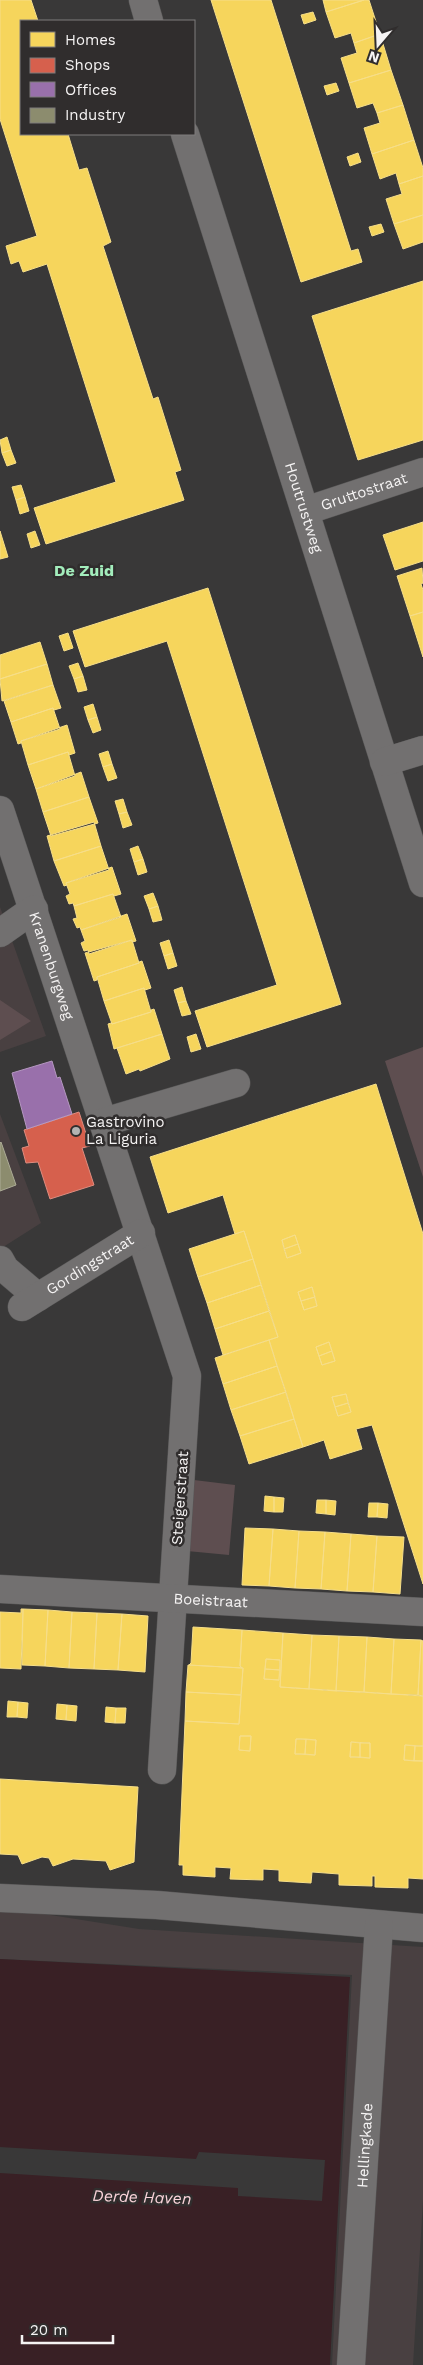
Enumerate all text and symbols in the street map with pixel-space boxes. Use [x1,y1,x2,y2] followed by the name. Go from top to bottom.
[20,20,195,135] legend
[353,20,403,70] north arrow
[65,31,116,49] text: Homes
[366,48,381,67] text: N
[65,56,110,74] text: Shops
[65,81,117,99] text: Offices
[65,106,126,124] text: Industry
[281,460,327,555] street label: Houtrustweg
[318,469,410,514] street label: Gruttostraat
[54,561,114,580] district label: De Zuid
[25,909,78,1022] street label: Kranenburgweg
[86,1113,165,1148] place label: Gastrovino La Liguria
[70,1125,82,1137] marker: Gastrovino La Liguria
[43,1230,138,1299] street label: Gordingstraat
[168,1450,192,1546] street label: Steigerstraat
[173,1589,249,1612] street label: Boeistraat
[353,2102,377,2188] street label: Hellingkade
[92,2186,192,2208] water label: Derde Haven
[22,2312,114,2344] scale bar
[30,2321,68,2339] text: 20 m

